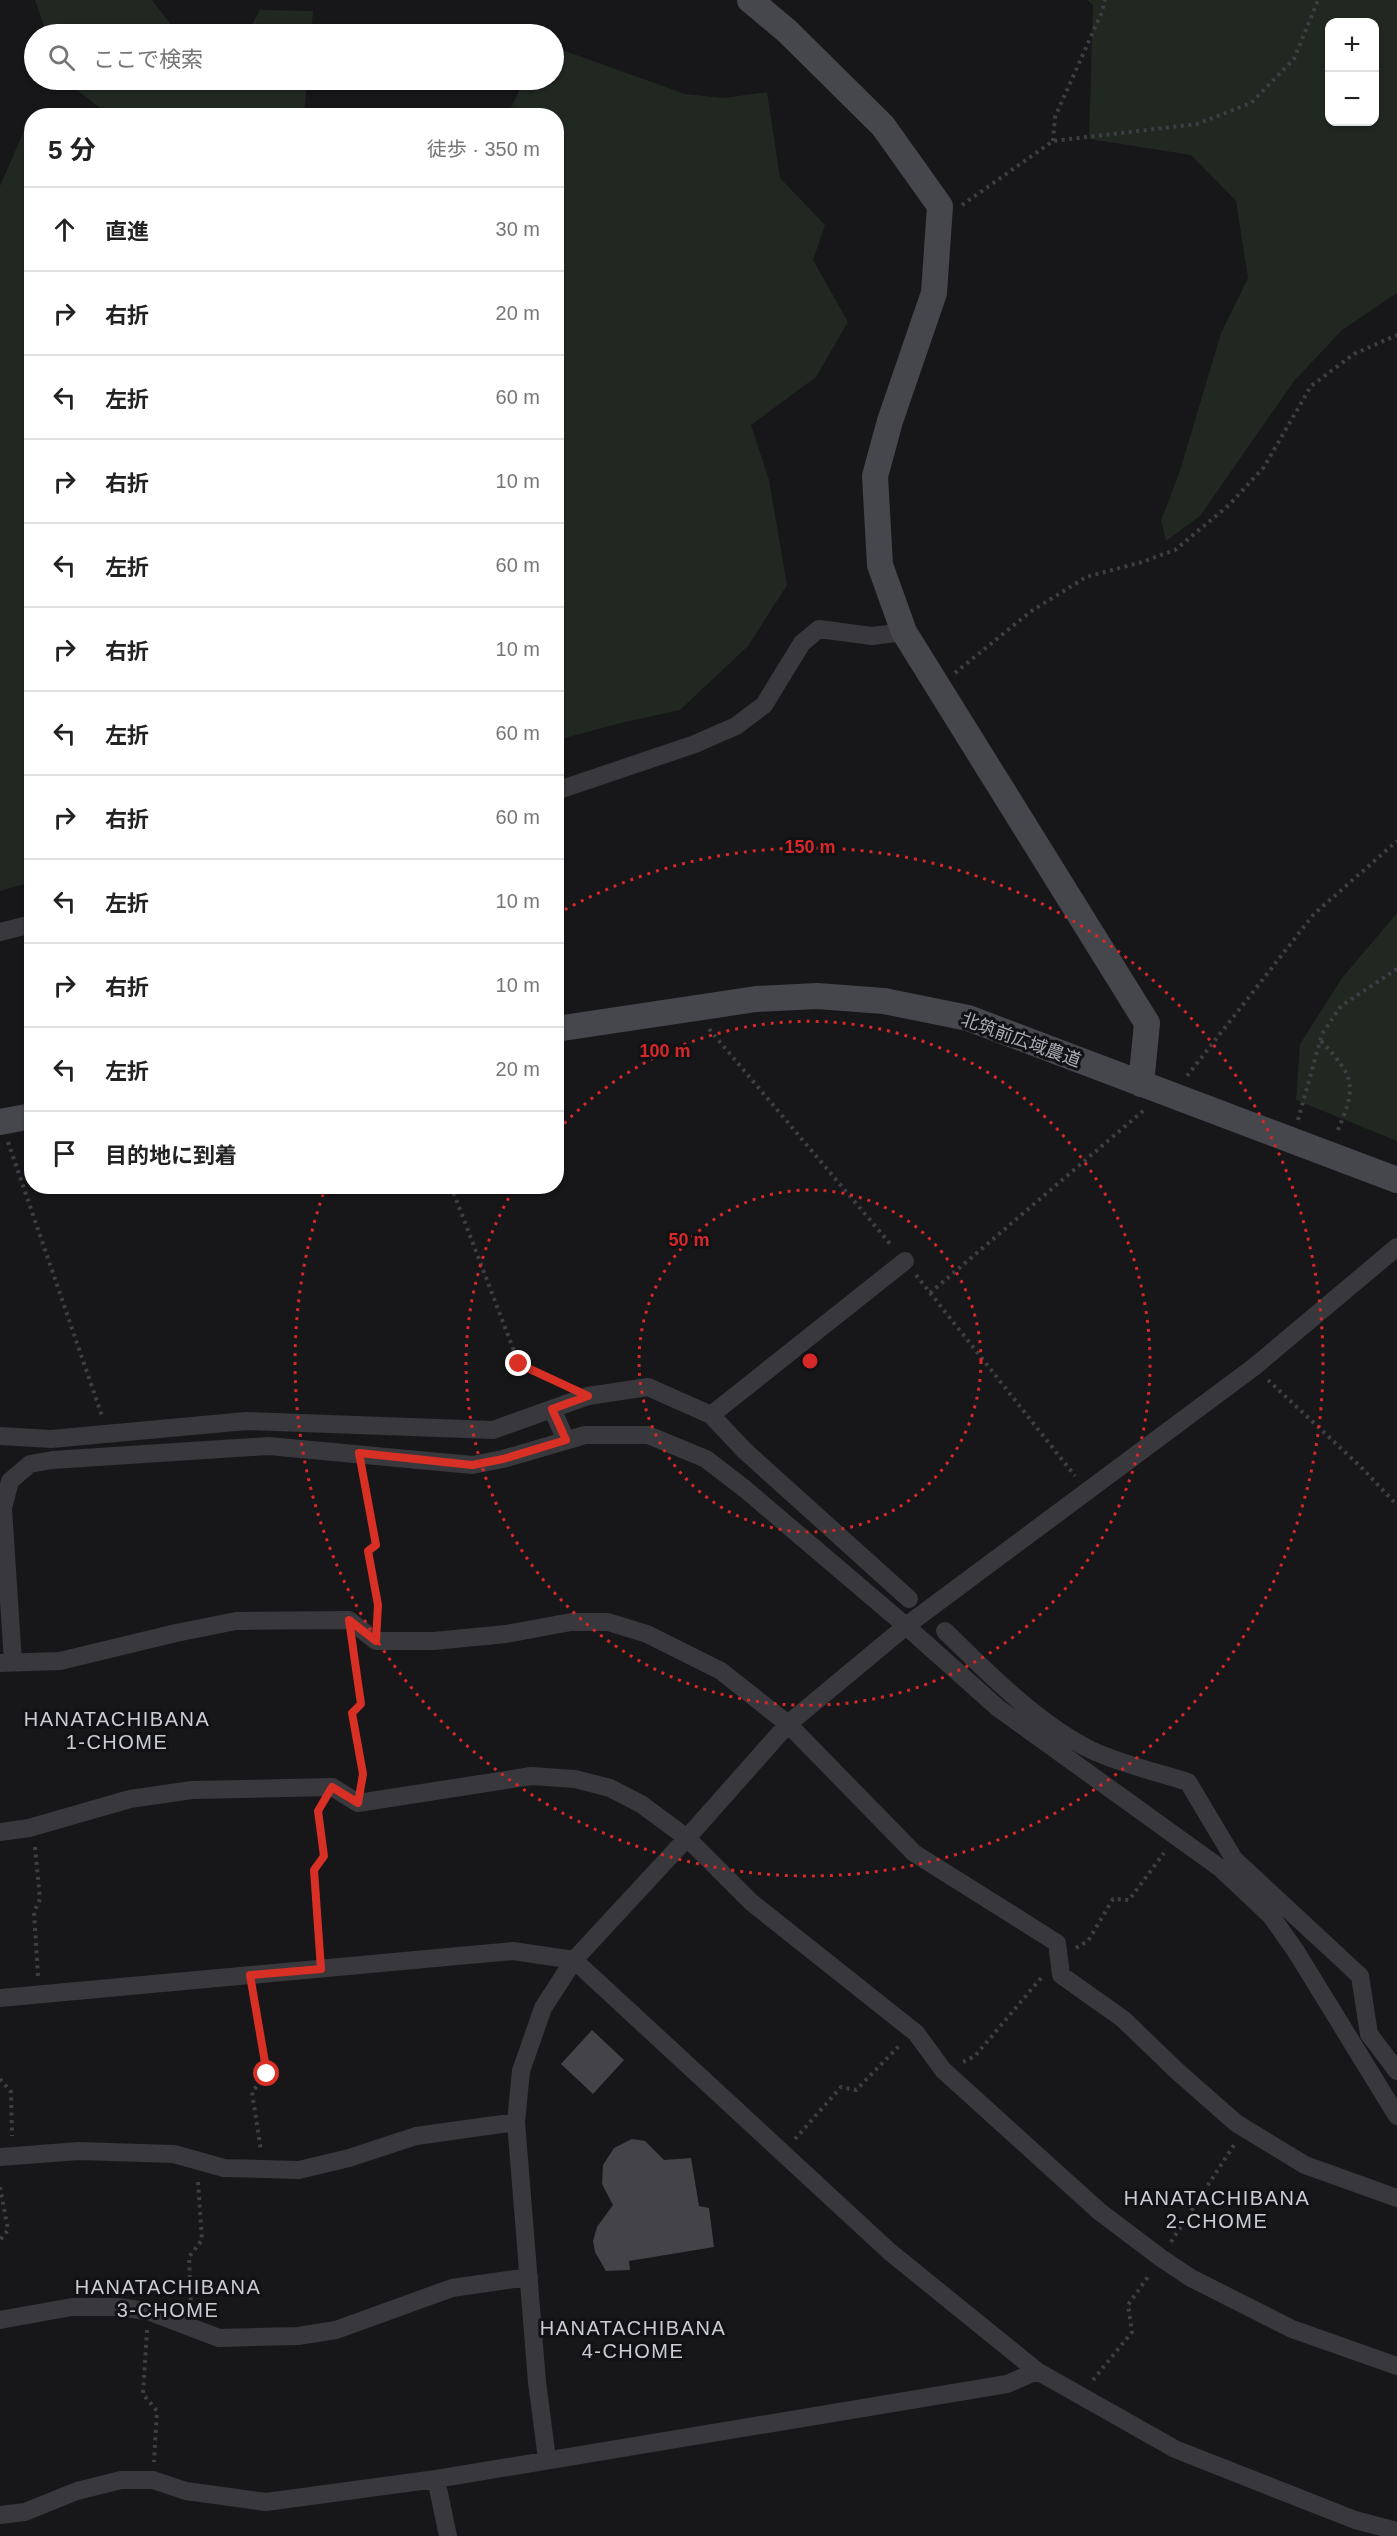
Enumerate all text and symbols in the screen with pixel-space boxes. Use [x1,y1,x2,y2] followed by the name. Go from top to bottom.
[1325,18,1379,126] map controls
[1325,18,1379,72] button: +
[24,24,564,90] search box
[45,41,78,74] icon: search
[93,47,203,72] text: ここで検索
[1325,72,1379,126] button: −
[48,135,96,165] text: 5 分
[427,138,540,160] text: 徒歩 · 350 m
[48,213,81,246] icon: ahead
[496,218,540,240] text: 30 m
[105,219,149,244] text: 直進
[48,297,81,330] icon: right
[496,302,540,324] text: 20 m
[105,303,149,328] text: 右折
[48,381,81,414] icon: left
[496,386,540,408] text: 60 m
[105,387,149,412] text: 左折
[48,465,81,498] icon: right
[496,470,540,492] text: 10 m
[105,471,149,496] text: 右折
[48,549,81,582] icon: left
[496,554,540,576] text: 60 m
[105,555,149,580] text: 左折
[48,633,81,666] icon: right
[496,638,540,660] text: 10 m
[105,639,149,664] text: 右折
[48,717,81,750] icon: left
[496,722,540,744] text: 60 m
[105,723,149,748] text: 左折
[48,801,81,834] icon: right
[496,806,540,828] text: 60 m
[105,807,149,832] text: 右折
[784,837,836,857] text: 150 m
[48,885,81,918] icon: left
[496,890,540,912] text: 10 m
[105,891,149,916] text: 左折
[48,969,81,1002] icon: right
[496,974,540,996] text: 10 m
[105,975,149,1000] text: 右折
[958,1009,1084,1071] street label: 北筑前広域農道
[639,1041,691,1061] text: 100 m
[48,1053,81,1086] icon: left
[496,1058,540,1080] text: 20 m
[105,1059,149,1084] text: 左折
[48,1137,81,1170] icon: arrive
[105,1143,237,1168] text: 目的地に到着
[668,1230,710,1250] text: 50 m
[505,1350,531,1376] route end
[800,1351,820,1371] centre of rings
[24,1708,210,1753] district label: HANATACHIBANA 1-CHOME
[253,2060,279,2086] route start
[1124,2187,1310,2232] district label: HANATACHIBANA 2-CHOME
[75,2276,261,2321] district label: HANATACHIBANA 3-CHOME
[540,2317,726,2362] district label: HANATACHIBANA 4-CHOME

